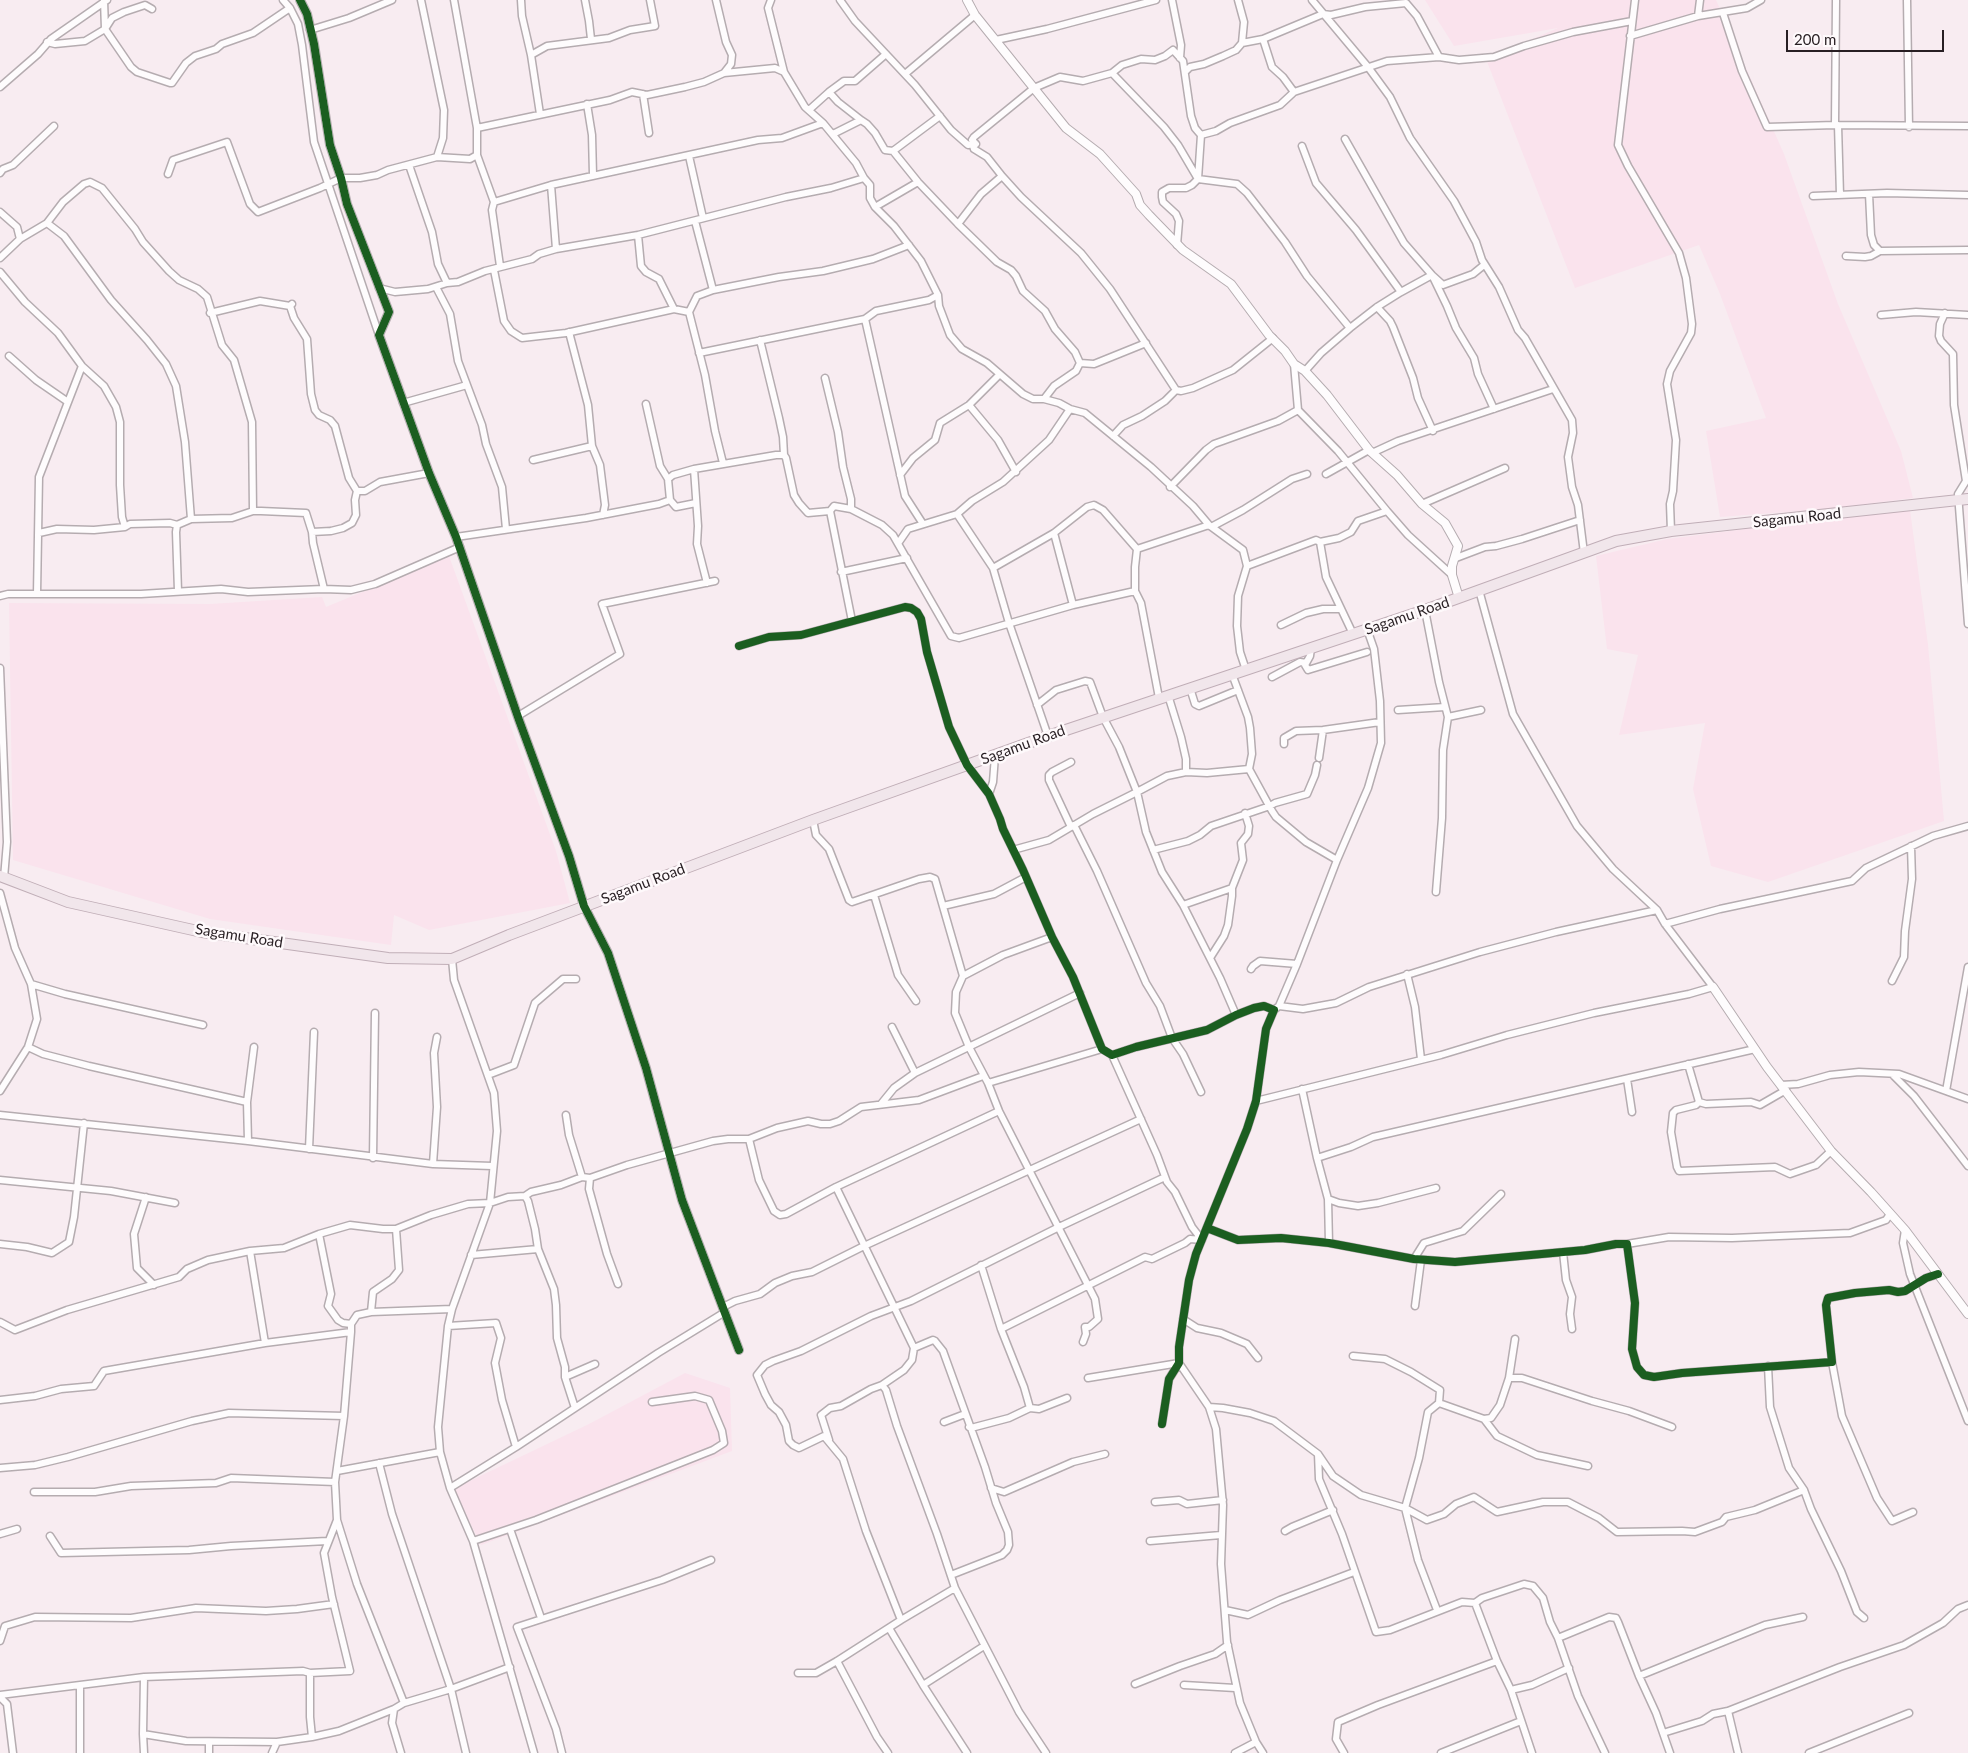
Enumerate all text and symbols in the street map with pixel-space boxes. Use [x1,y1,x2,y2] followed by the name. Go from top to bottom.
[1788,20,1946,52] scale bar
[1794,30,1836,48] text: 200 m
[1752,504,1842,532] street label: Sagamu Road
[1362,593,1452,639] street label: Sagamu Road
[978,721,1068,769] street label: Sagamu Road
[598,860,688,908] street label: Sagamu Road
[194,920,284,952] street label: Sagamu Road

